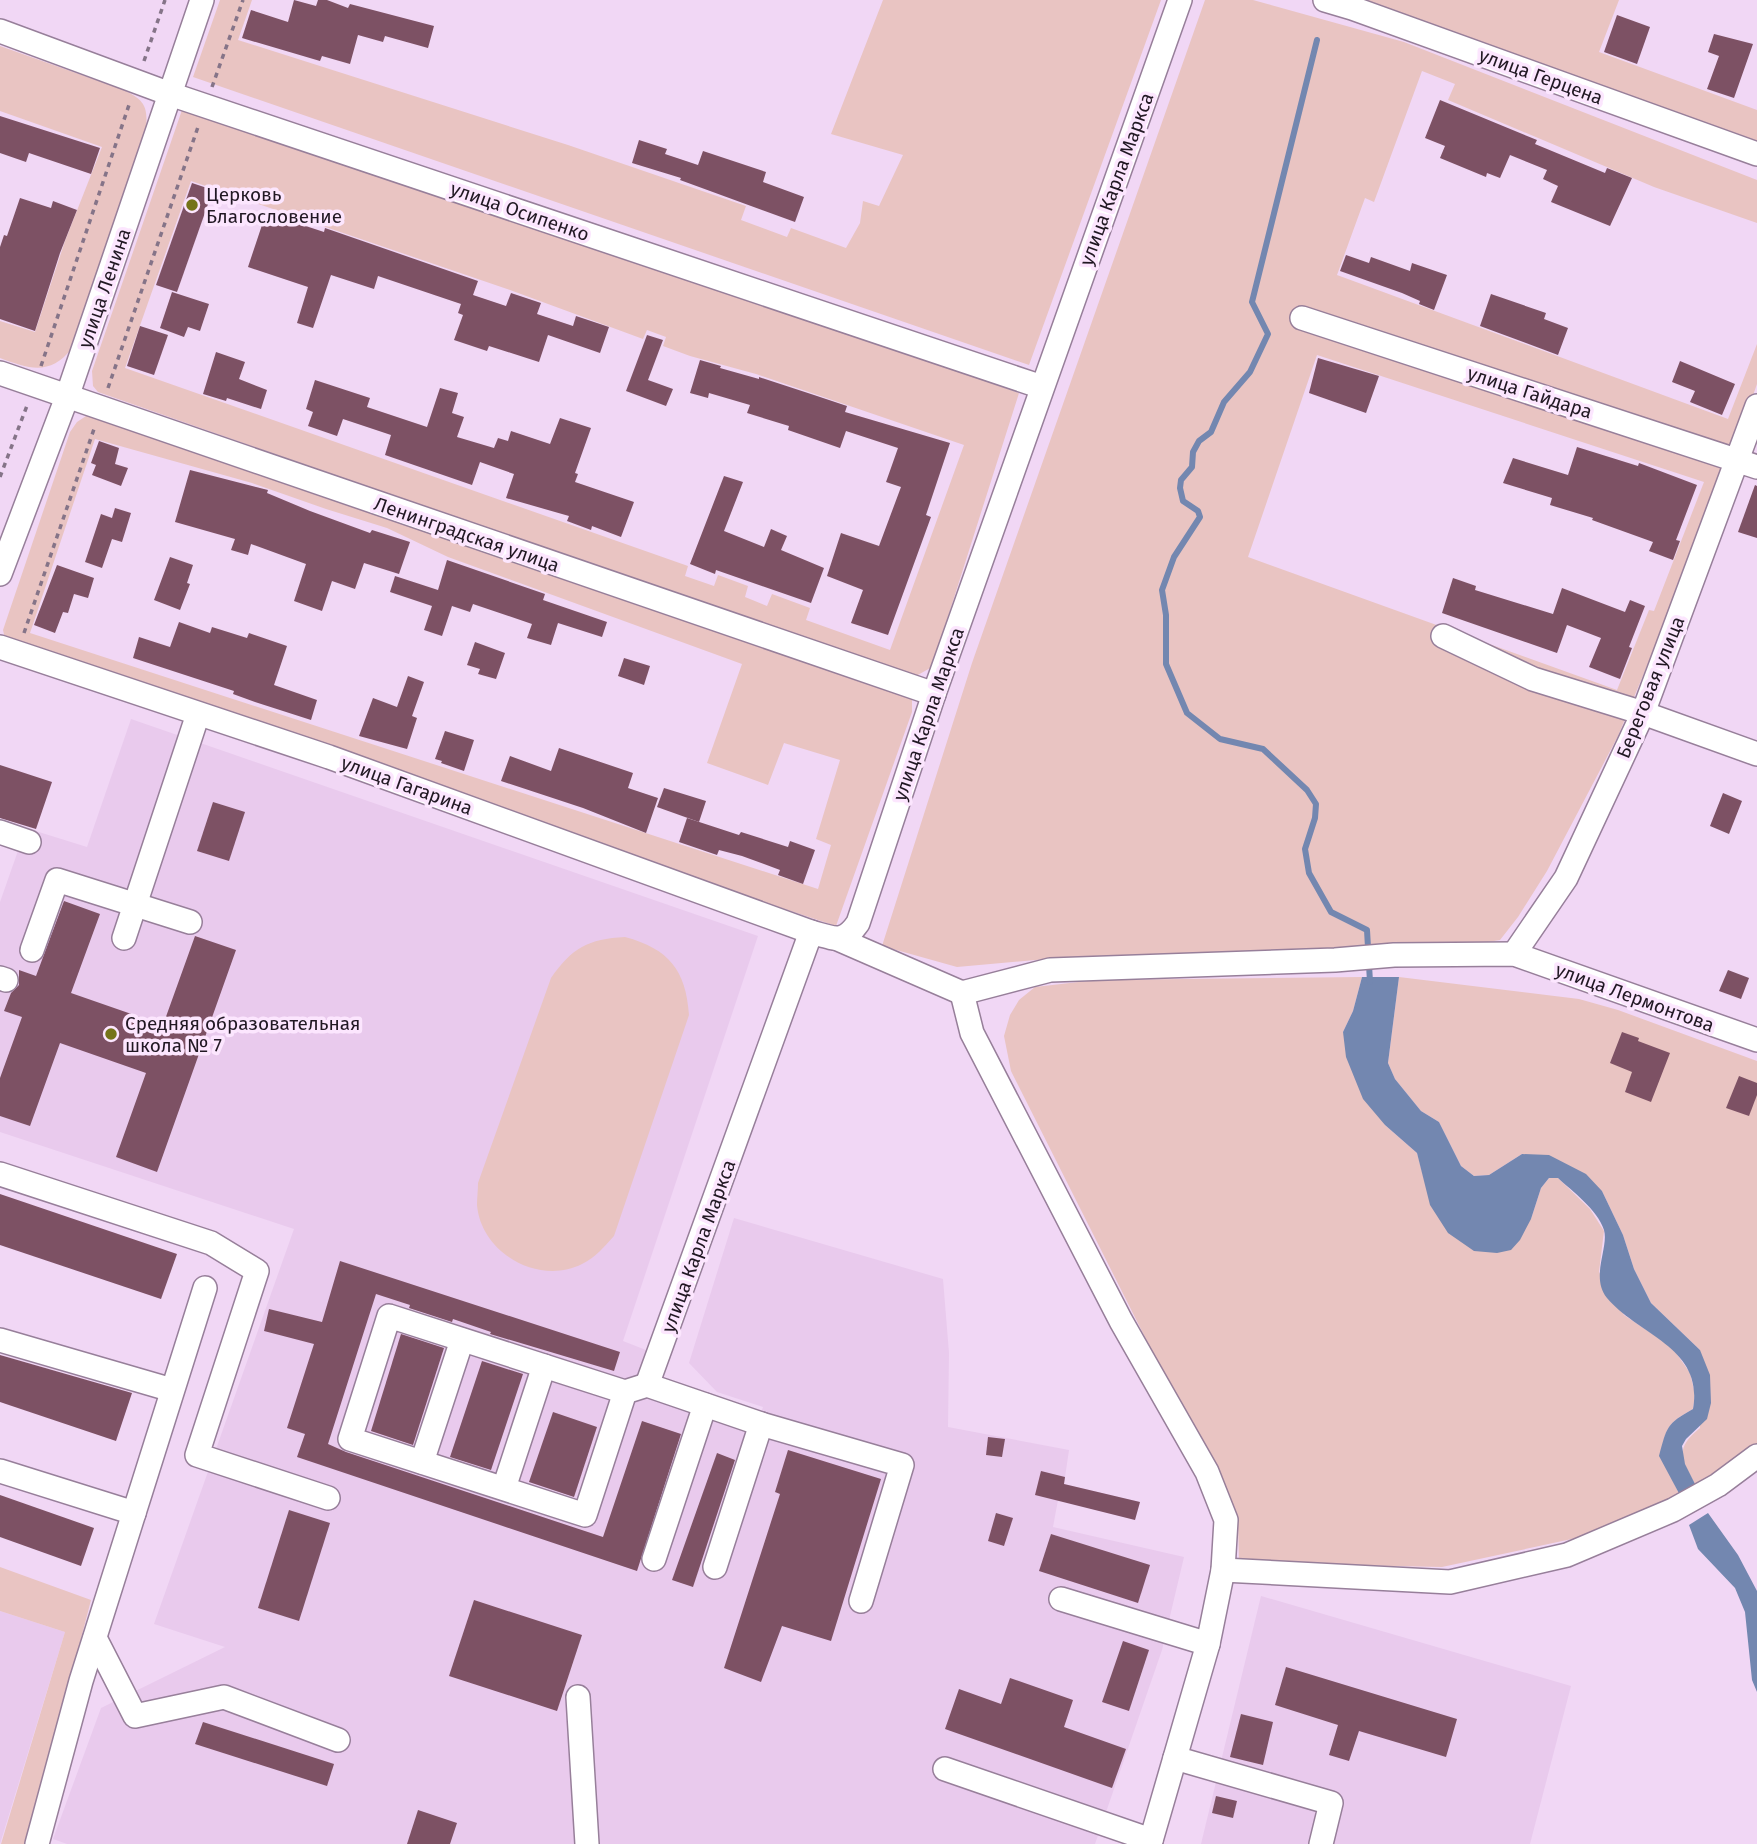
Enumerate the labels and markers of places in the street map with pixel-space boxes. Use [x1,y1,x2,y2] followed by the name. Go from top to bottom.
[206,183,342,228] place label: Церковь Благословение
[184,197,200,213] marker: Церковь Благословение
[125,1012,361,1057] place label: Средняя образовательная школа № 7
[103,1026,119,1042] marker: Средняя образовательная школа № 7

